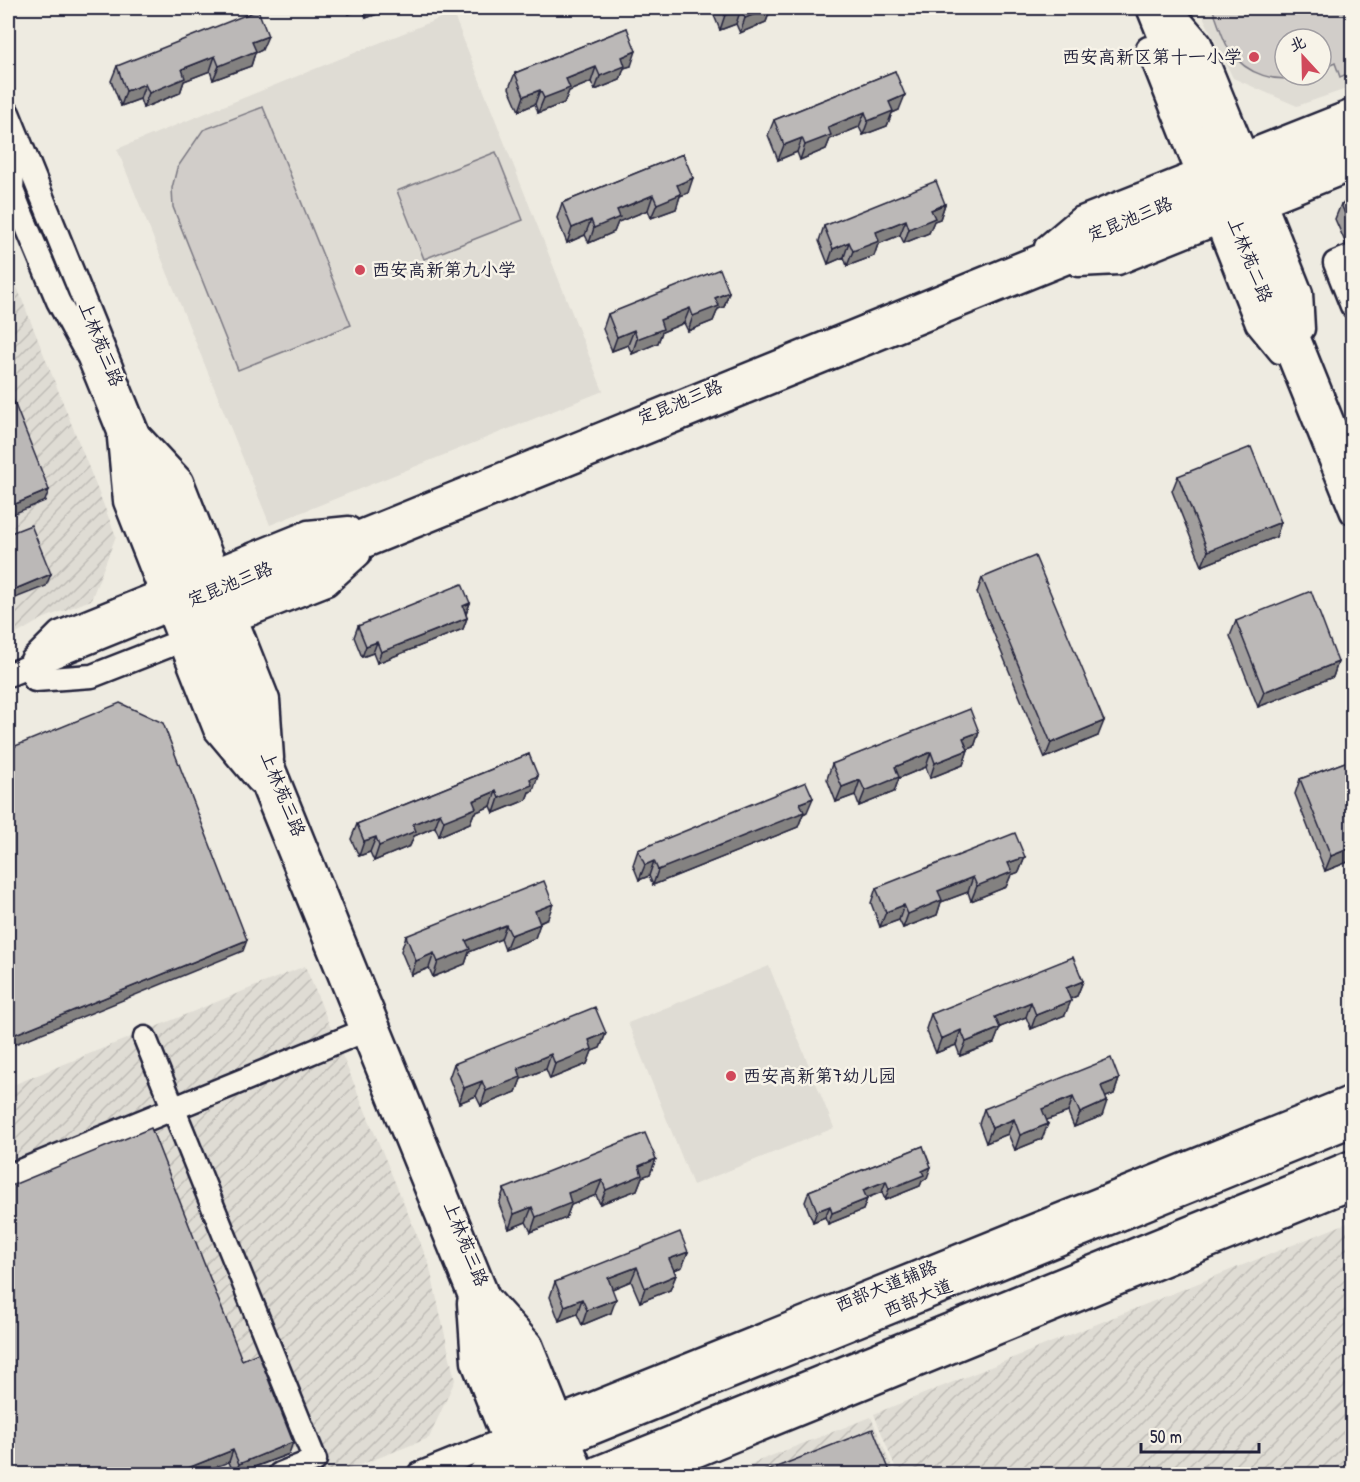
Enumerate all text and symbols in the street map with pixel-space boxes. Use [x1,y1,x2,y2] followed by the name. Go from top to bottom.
[1273,27,1333,87] north arrow
[1286,30,1309,56] text: 北
[1062,44,1242,69] place label: 西安高新区第十一小学
[1247,50,1261,64] marker: 西安高新区第十一小学
[1083,190,1176,247] street label: 定昆池三路
[1222,213,1279,306] street label: 上林苑二路
[372,257,516,282] place label: 西安高新第九小学
[353,263,367,277] marker: 西安高新第九小学
[73,297,130,390] street label: 上林苑三路
[633,373,726,430] street label: 定昆池三路
[183,555,276,612] street label: 定昆池三路
[255,747,312,840] street label: 上林苑三路
[743,1063,896,1088] place label: 西安高新第7幼儿园
[724,1069,738,1083] marker: 西安高新第7幼儿园
[438,1197,495,1290] street label: 上林苑三路
[832,1256,940,1316] street label: 西部大道辅路
[881,1275,955,1321] street label: 西部大道
[1141,1416,1260,1454] scale bar
[1150,1424,1182,1449] text: 50 m

